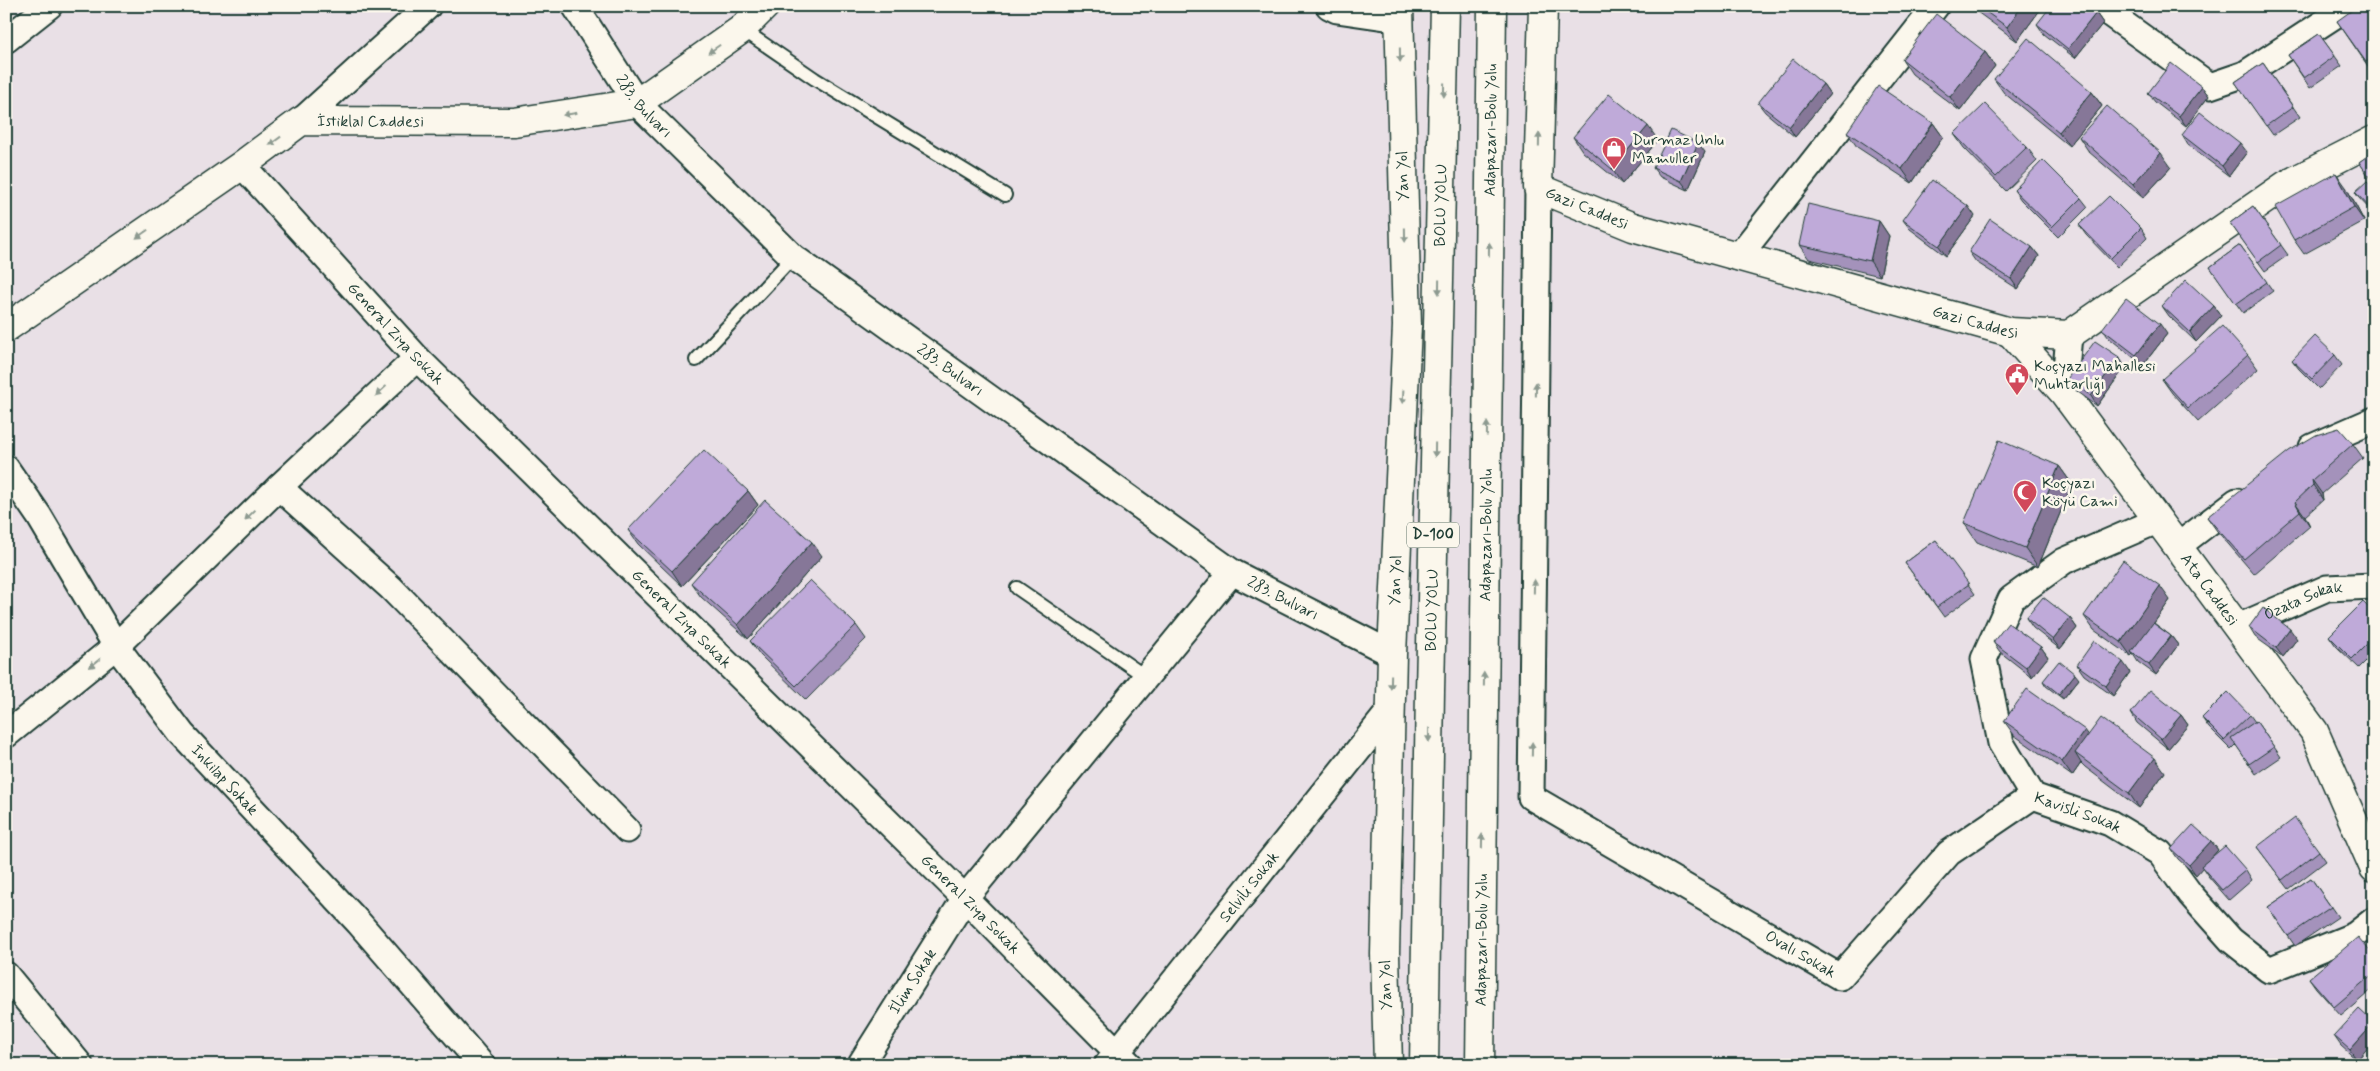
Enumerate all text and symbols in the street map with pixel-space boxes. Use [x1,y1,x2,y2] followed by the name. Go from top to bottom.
[708,44,721,54] one-way arrow
[1397,47,1405,63] one-way arrow
[1479,64,1502,197] street label: Adapazarı-Bolu Yolu
[611,70,677,143] street label: 283. Bulvarı
[1440,82,1448,98] one-way arrow
[562,110,578,118] one-way arrow
[317,111,424,132] street label: İstiklal Caddesi
[1632,130,1724,169] place label: Durmaz Unlu Mamuller
[1536,131,1544,147] one-way arrow
[268,136,282,146] one-way arrow
[1601,136,1627,170] shop icon: Durmaz Unlu Mamuller
[1392,151,1414,201] street label: Yan Yol
[1429,164,1452,247] street label: BOLU YOLU
[1542,182,1632,235] street label: Gazi Caddesi
[1401,227,1409,243] one-way arrow
[135,229,148,239] one-way arrow
[1485,240,1493,256] one-way arrow
[343,278,449,389] street label: General Ziya Sokak
[1435,280,1443,296] one-way arrow
[1930,300,2018,343] street label: Gazi Caddesi
[913,339,988,401] street label: 283. Bulvarı
[2034,356,2156,395] place label: Koçyazı Mahallesi Muhtarlığı
[2004,362,2030,396] public building icon: Koçyazı Mahallesi Muhtarlığı
[1532,381,1540,397] one-way arrow
[375,385,387,397] one-way arrow
[1399,390,1407,406] one-way arrow
[1483,420,1491,436] one-way arrow
[1431,442,1439,458] one-way arrow
[1475,469,1497,602] street label: Adapazarı-Bolu Yolu
[2042,473,2118,512] place label: Koçyazı Köyü Cami
[2012,479,2038,513] mosque icon: Koçyazı Köyü Cami
[244,509,256,521] one-way arrow
[1407,522,1459,548] road number: D-100
[2176,549,2243,630] street label: Ata Caddesi
[1384,555,1407,606] street label: Yan Yol
[627,565,736,673] street label: General Ziya Sokak
[1420,568,1443,652] street label: BOLU YOLU
[1244,571,1322,625] street label: 283. Bulvarı
[2260,577,2343,625] street label: Özata Sokak
[1530,578,1538,594] one-way arrow
[89,657,101,669] one-way arrow
[1480,670,1488,686] one-way arrow
[1387,674,1395,690] one-way arrow
[1425,727,1433,743] one-way arrow
[187,740,263,820] street label: İnkilap Sokak
[1528,740,1536,756] one-way arrow
[2032,787,2126,838] street label: Kavisli Sokak
[1478,833,1486,849] one-way arrow
[1214,847,1284,927] street label: Selvili Sokak
[916,850,1025,959] street label: General Ziya Sokak
[1470,874,1493,1007] street label: Adapazarı-Bolu Yolu
[1761,925,1840,983] street label: Ovalı Sokak
[884,944,941,1018] street label: İlim Sokak
[1375,960,1397,1010] street label: Yan Yol

